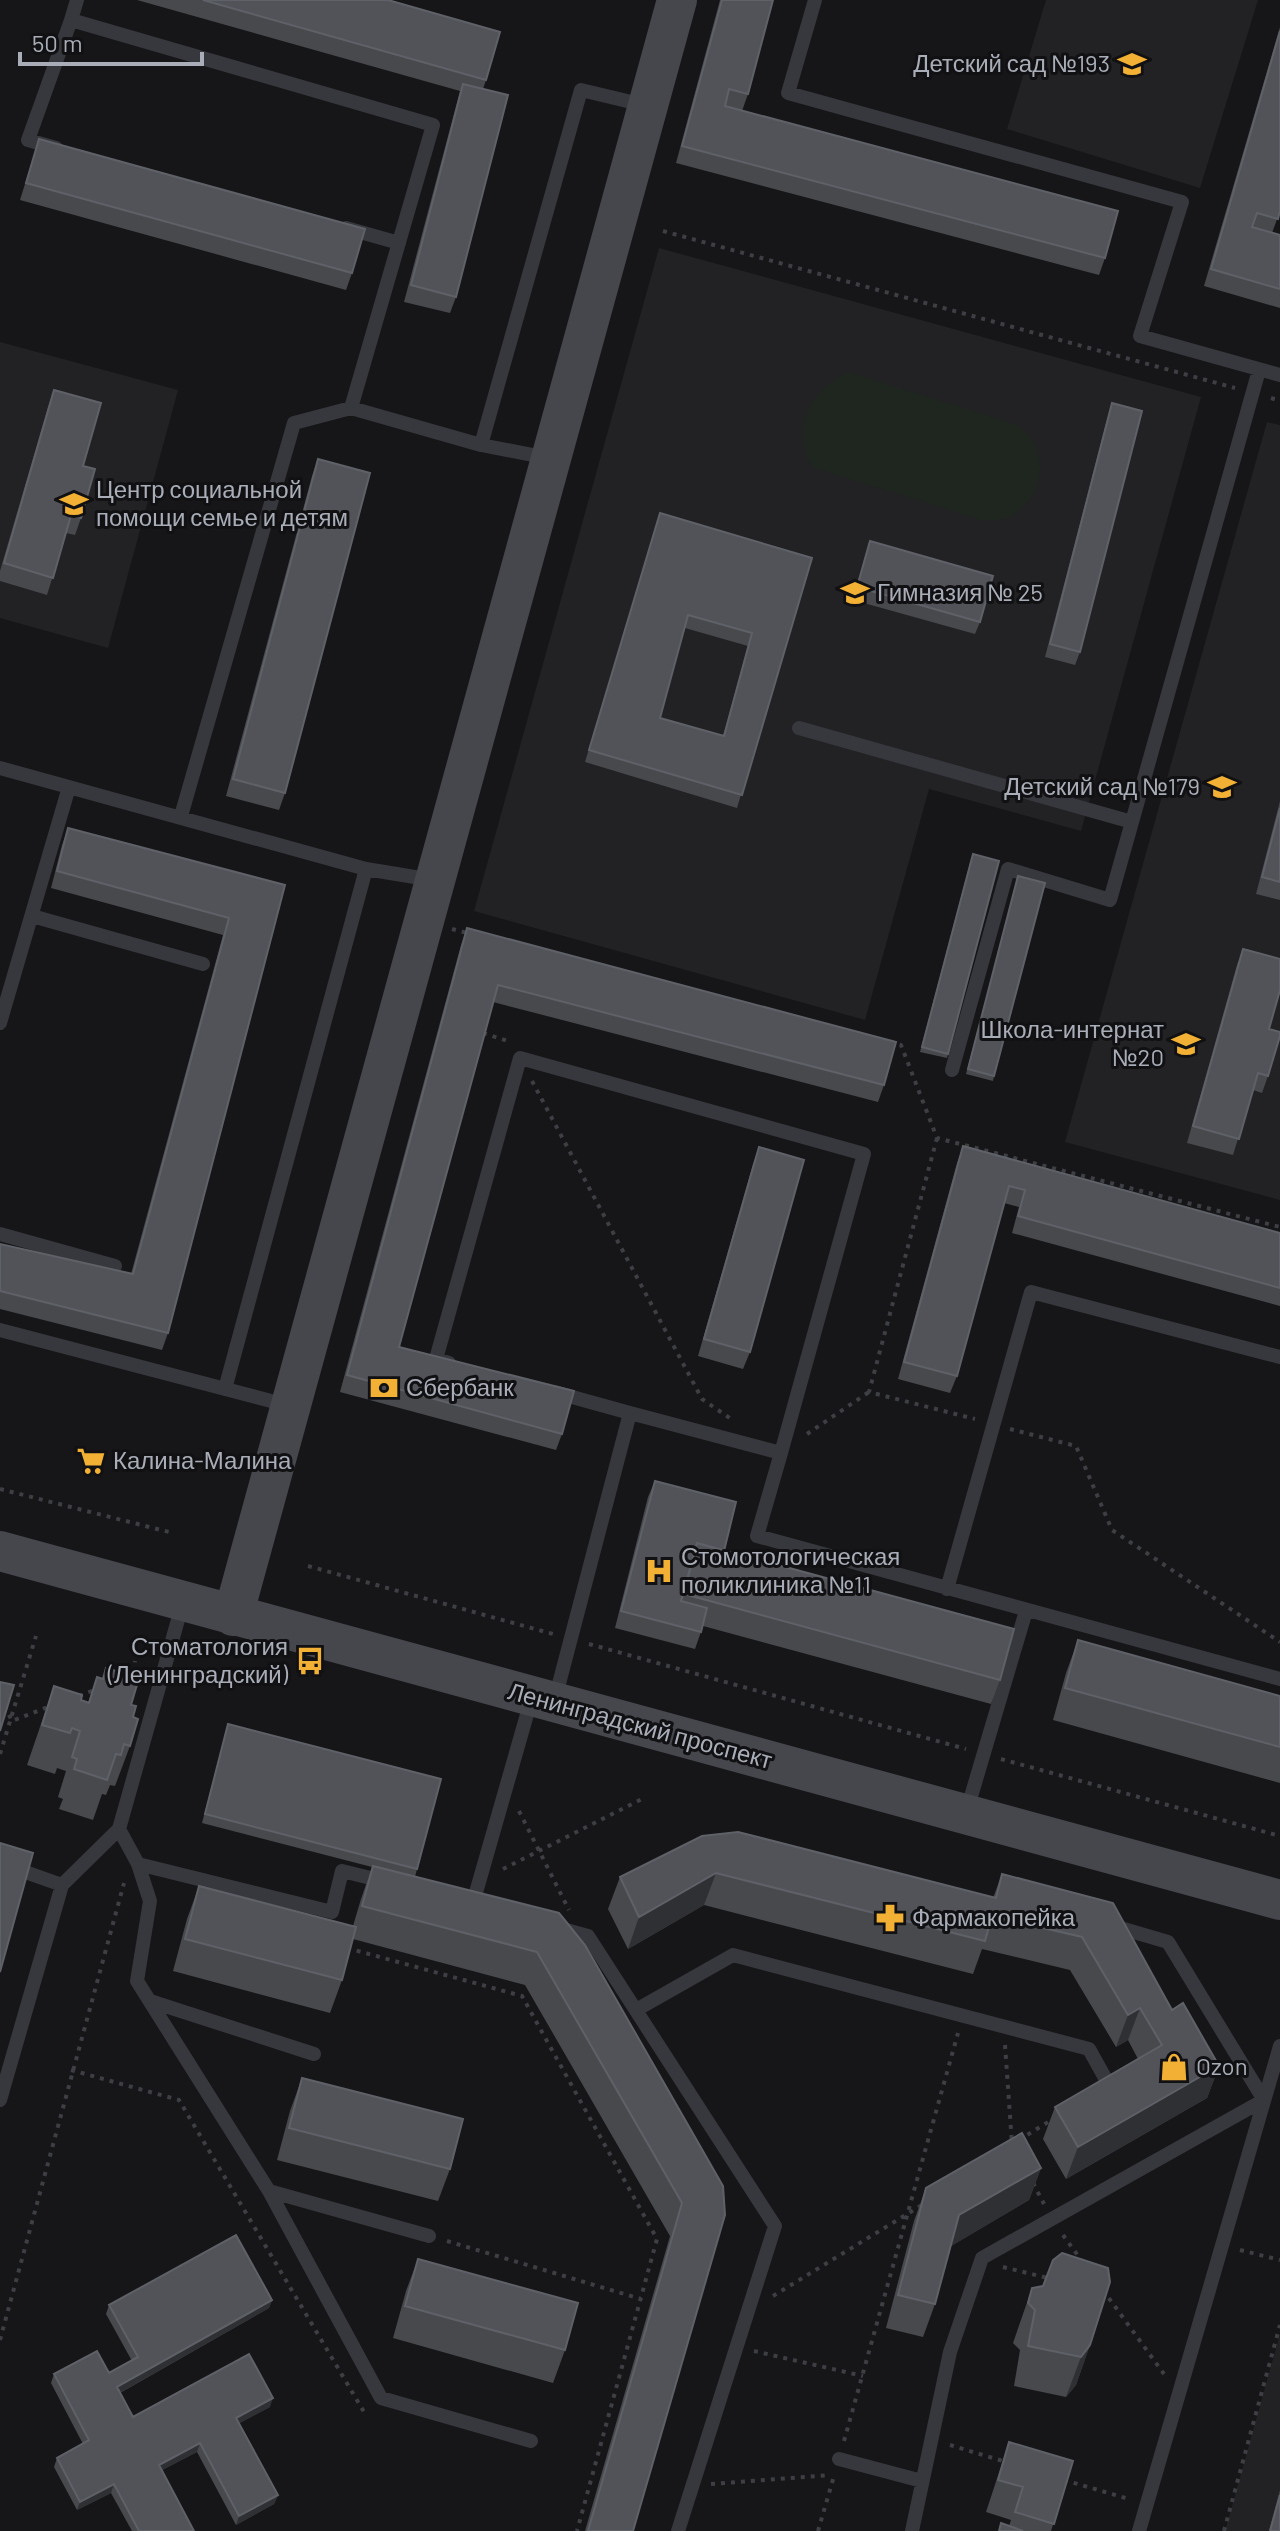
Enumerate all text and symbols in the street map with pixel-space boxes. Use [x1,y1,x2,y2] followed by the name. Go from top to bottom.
[20,16,202,66] scale bar
[32,28,83,57] text: 50 m
[913,48,1110,77] place label: Детский сад №193
[1117,49,1147,79] school or university icon: Детский сад №193
[96,474,348,531] place label: Центр социальной помощи семье и детям
[59,489,89,519] school or university icon: Центр социальной помощи семье и детям
[877,577,1043,606] place label: Гимназия № 25
[840,578,870,608] school or university icon: Гимназия № 25
[1004,771,1200,800] place label: Детский сад №179
[1207,772,1237,802] school or university icon: Детский сад №179
[980,1014,1164,1071] place label: Школа-интернат №20
[1171,1029,1201,1059] school or university icon: Школа-интернат №20
[406,1372,514,1401] place label: Сбербанк
[369,1373,399,1403] bank icon: Сбербанк
[113,1445,292,1474] place label: Калина-Малина
[76,1446,106,1476] supermarket icon: Калина-Малина
[681,1541,900,1598] place label: Стомотологическая поликлиника №11
[644,1556,674,1586] hospital icon: Стомотологическая поликлиника №11
[107,1631,289,1688] place label: Стоматология (Ленинградский)
[295,1646,325,1676] bus stop icon: Стоматология (Ленинградский)
[505,1675,776,1774] street label: Ленинградский проспект
[912,1902,1076,1931] place label: Фармакопейка
[875,1903,905,1933] pharmacy icon: Фармакопейка
[1196,2051,1248,2080] place label: Ozon
[1159,2052,1189,2082] shop icon: Ozon

